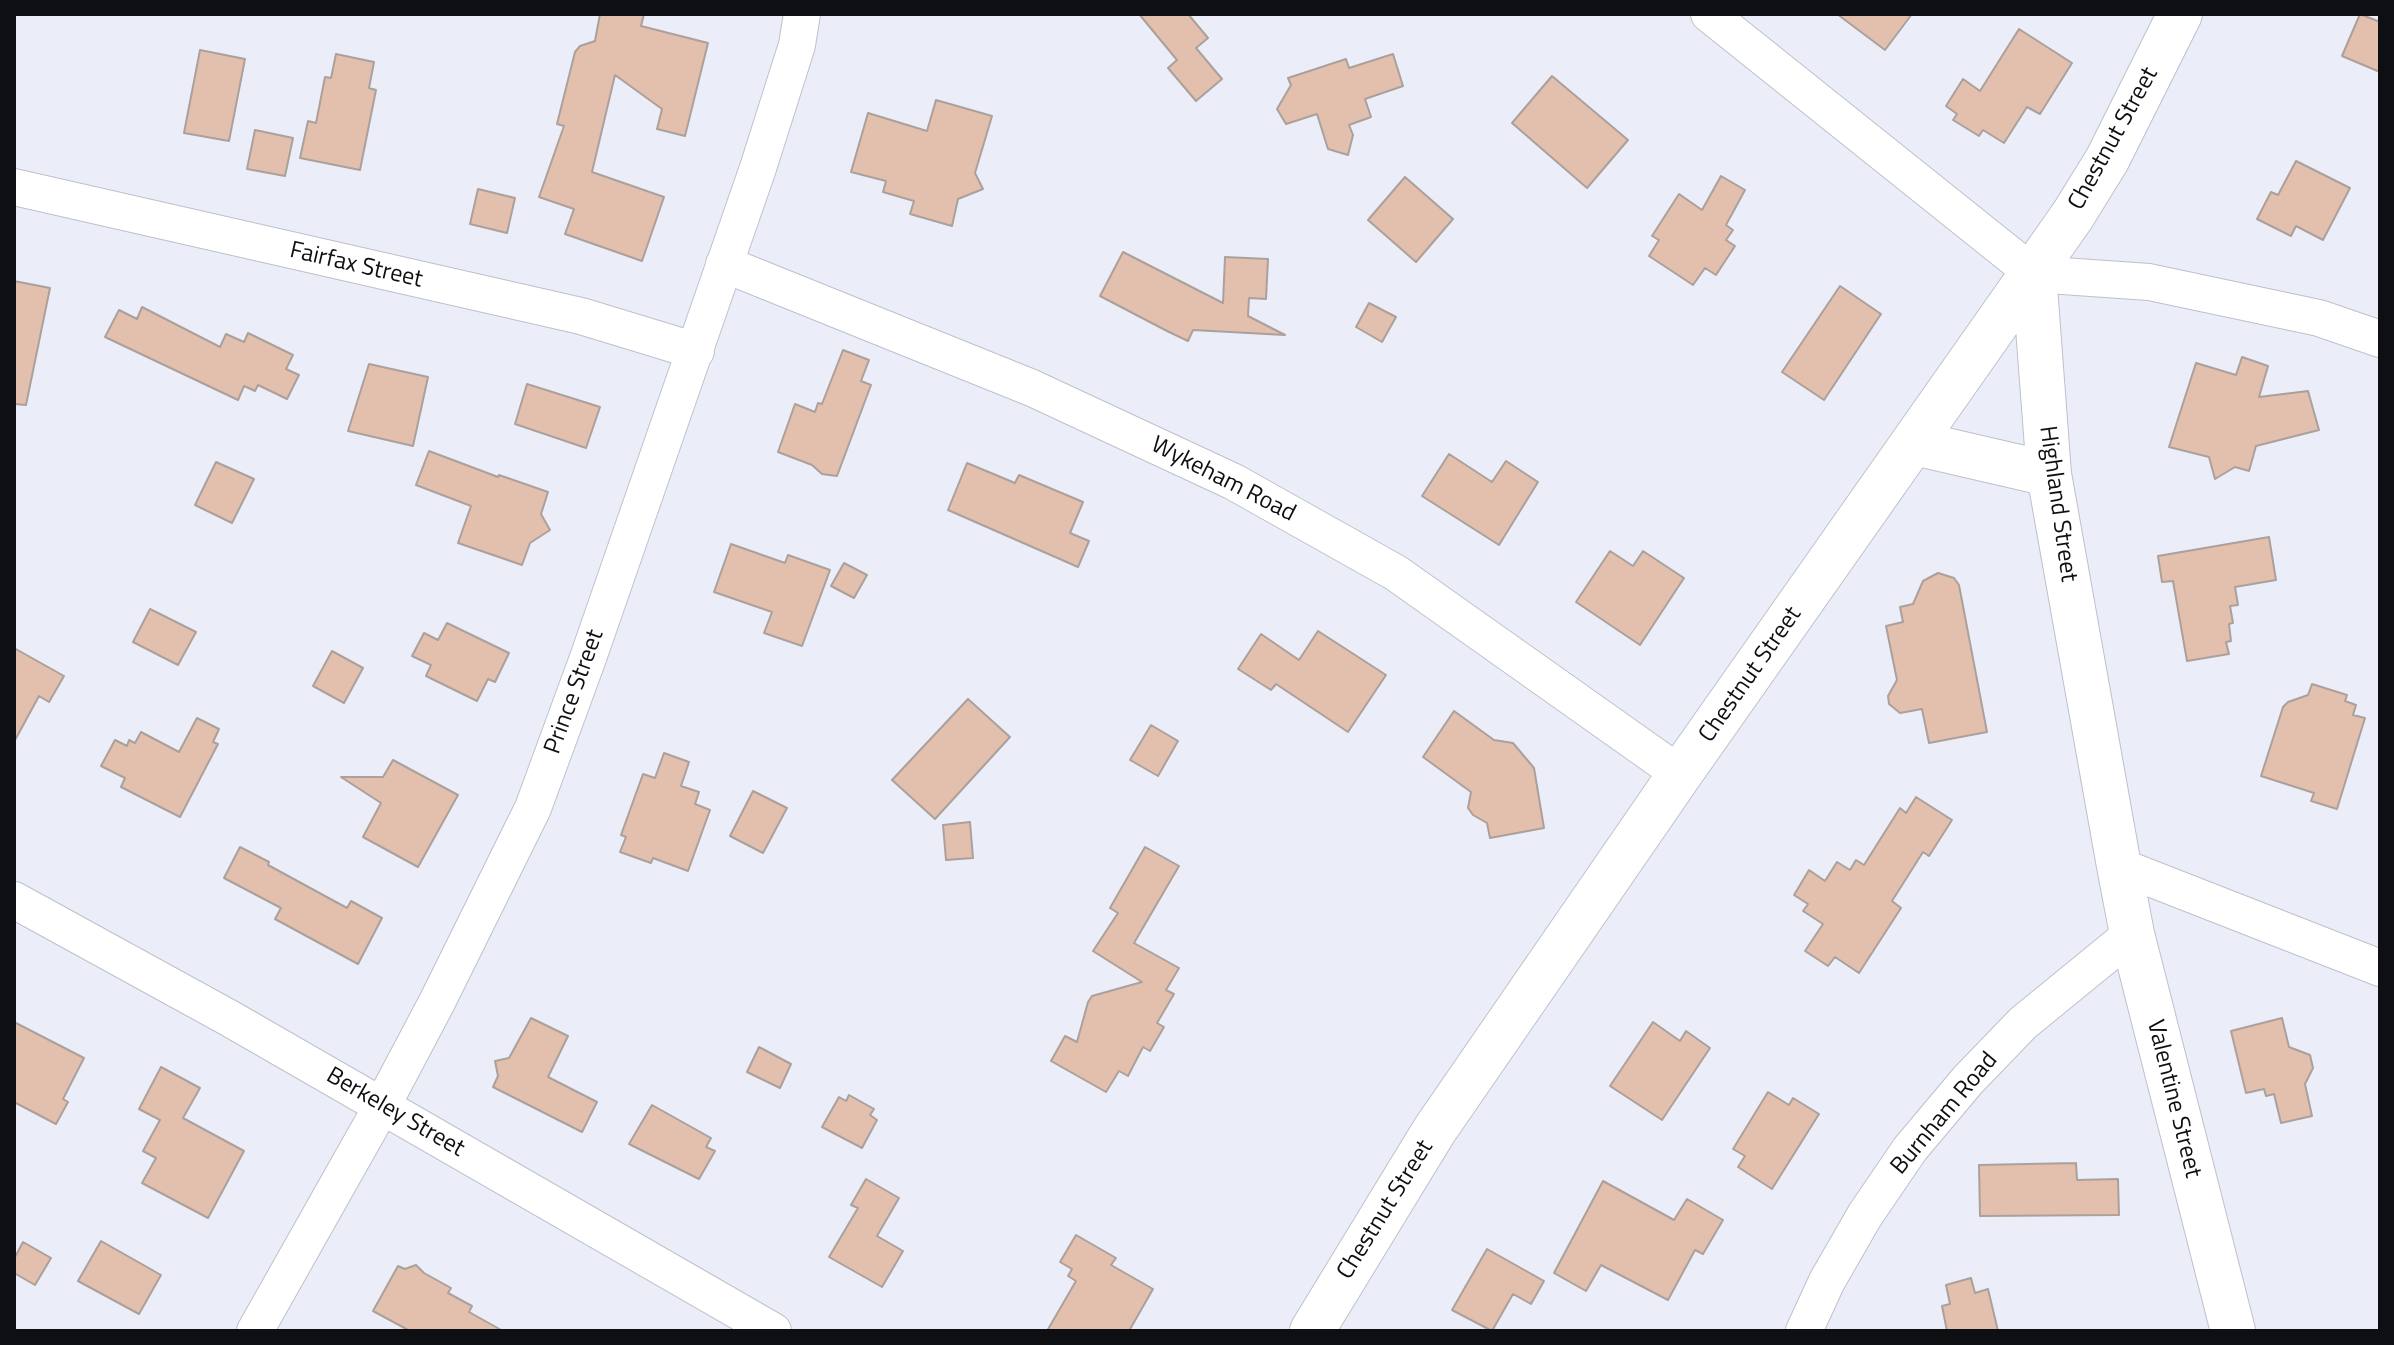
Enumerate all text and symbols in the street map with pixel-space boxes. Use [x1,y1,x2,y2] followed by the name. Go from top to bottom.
[2063,63,2165,215] street label: Chestnut Street
[287,237,425,295] street label: Fairfax Street
[2032,424,2082,584] street label: Highland Street
[1146,431,1300,529] street label: Wykeham Road
[1694,602,1808,748] street label: Chestnut Street
[539,626,611,758] street label: Prince Street
[2139,1017,2207,1181] street label: Valentine Street
[1885,1047,2005,1181] street label: Burnham Road
[321,1062,469,1164] street label: Berkeley Street
[1332,1135,1440,1285] street label: Chestnut Street

